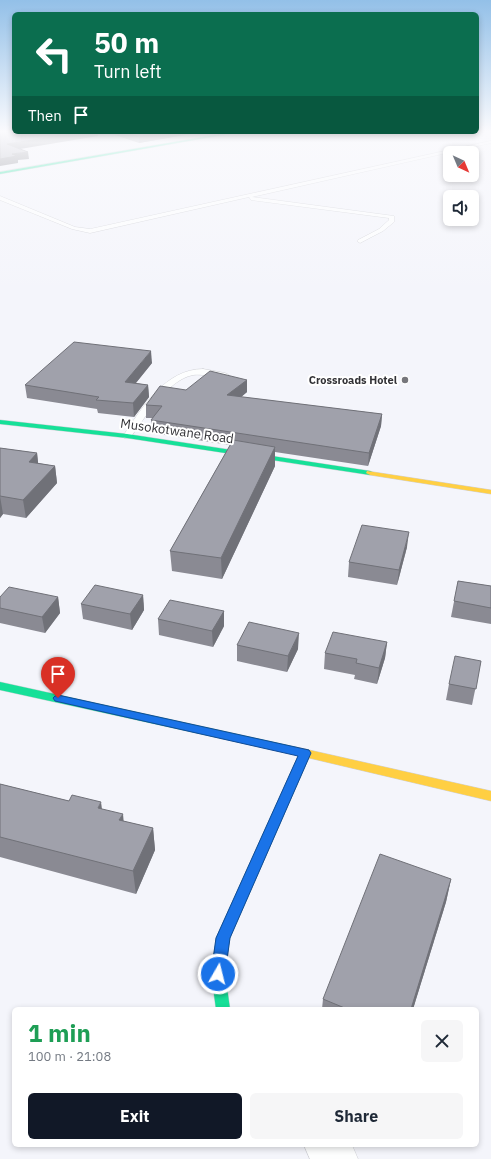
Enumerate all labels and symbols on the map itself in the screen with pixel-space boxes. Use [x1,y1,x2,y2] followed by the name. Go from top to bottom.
[443,146,479,182] north arrow
[309,373,398,387] place label: Crossroads Hotel
[400,375,410,385] marker: Crossroads Hotel
[119,415,235,447] street label: Musokotwane Road
[41,657,75,698] pin
[197,953,239,995] position arrow

